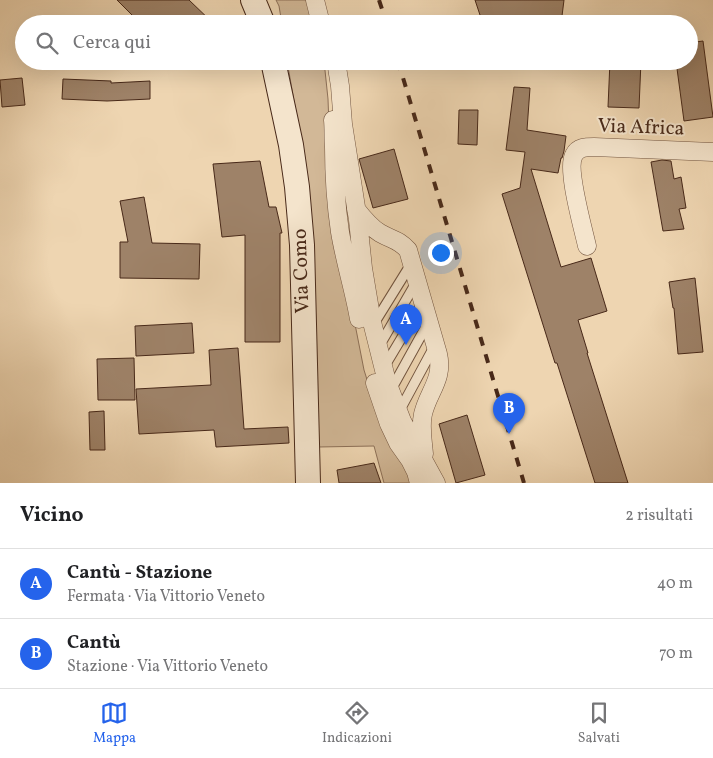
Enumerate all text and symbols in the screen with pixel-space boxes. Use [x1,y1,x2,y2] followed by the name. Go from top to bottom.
[15,15,698,70] search box
[33,29,61,57] icon: search
[73,30,151,56] text: Cerca qui
[597,112,685,144] street label: Via Africa
[287,228,317,314] street label: Via Como
[428,240,454,266] your location
[390,304,422,345] pin: A
[493,393,525,434] pin: B
[20,501,84,530] text: Vicino
[625,505,693,527] text: 2 risultati
[67,560,212,586] text: Cantù - Stazione
[30,573,42,595] text: A
[657,573,693,595] text: 40 m
[67,586,265,608] text: Fermata · Via Vittorio Veneto
[67,630,121,656] text: Cantù
[31,643,41,665] text: B
[659,643,693,665] text: 70 m
[67,656,268,678] text: Stazione · Via Vittorio Veneto
[93,699,136,748] tab: Mappa
[322,699,392,748] tab: Indicazioni
[578,699,620,748] tab: Salvati

